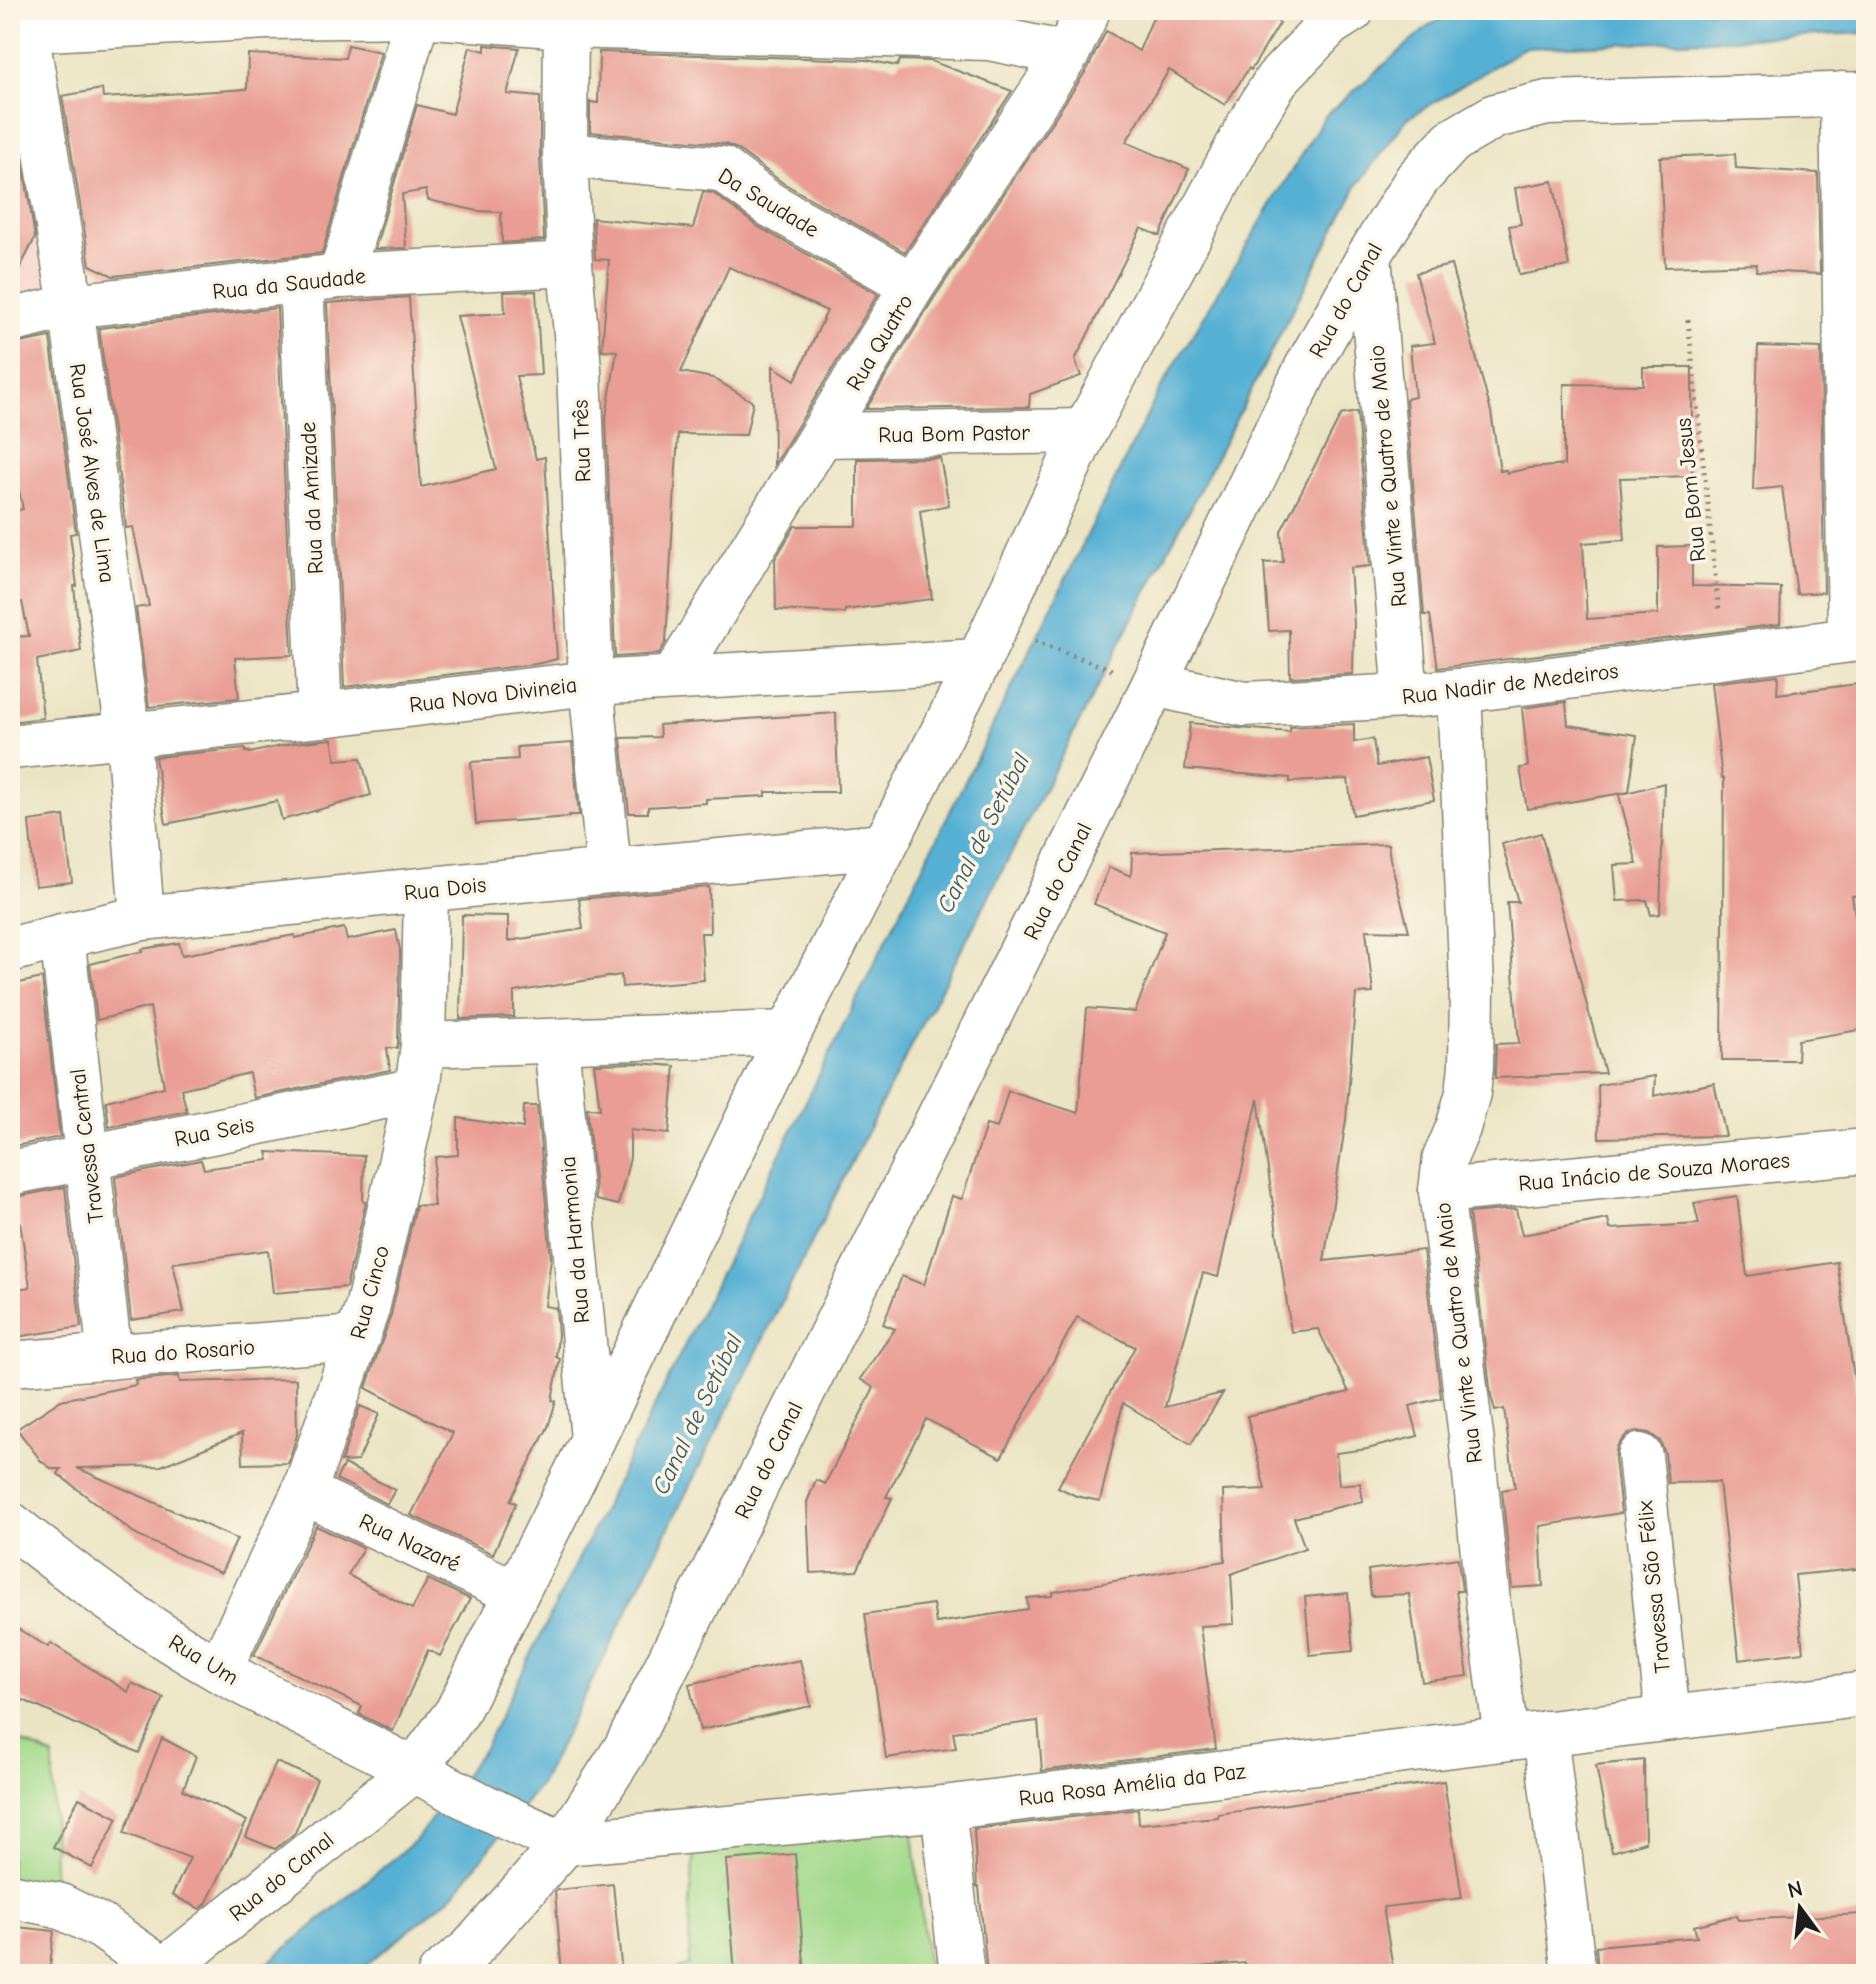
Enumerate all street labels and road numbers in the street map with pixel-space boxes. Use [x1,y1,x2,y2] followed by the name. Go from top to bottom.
[713,163,824,243] street label: Da Saudade
[1304,239,1388,362] street label: Rua do Canal
[211,263,367,305] street label: Rua da Saudade
[841,290,919,395] street label: Rua Quatro
[1364,344,1412,608] street label: Rua Vinte e Quatro de Maio
[64,362,120,585] street label: Rua José Alves de Lima
[568,399,596,483] street label: Rua Três
[1671,417,1711,563] street label: Rua Bom Jesus
[878,420,1030,448] street label: Rua Bom Pastor
[295,421,329,575] street label: Rua da Amizade
[1400,658,1620,710] street label: Rua Nadir de Medeiros
[408,672,579,718] street label: Rua Nova Divineia
[1018,819,1097,944] street label: Rua do Canal
[403,872,488,906] street label: Rua Dois
[65,1067,109,1225] street label: Travessa Central
[172,1112,256,1152] street label: Rua Seis
[1517,1147,1791,1197] street label: Rua Inácio de Souza Moraes
[555,1155,595,1325] street label: Rua da Harmonia
[1430,1201,1488,1465] street label: Rua Vinte e Quatro de Maio
[345,1243,395,1342] street label: Rua Cinco
[110,1334,256,1370] street label: Rua do Rosario
[729,1398,808,1523] street label: Rua do Canal
[1632,1499,1676,1674] street label: Travessa São Félix
[355,1508,464,1578] street label: Rua Nazaré
[164,1629,243,1691] street label: Rua Um
[1017,1758,1247,1812] street label: Rua Rosa Amélia da Paz
[224,1827,339,1927] street label: Rua do Canal

